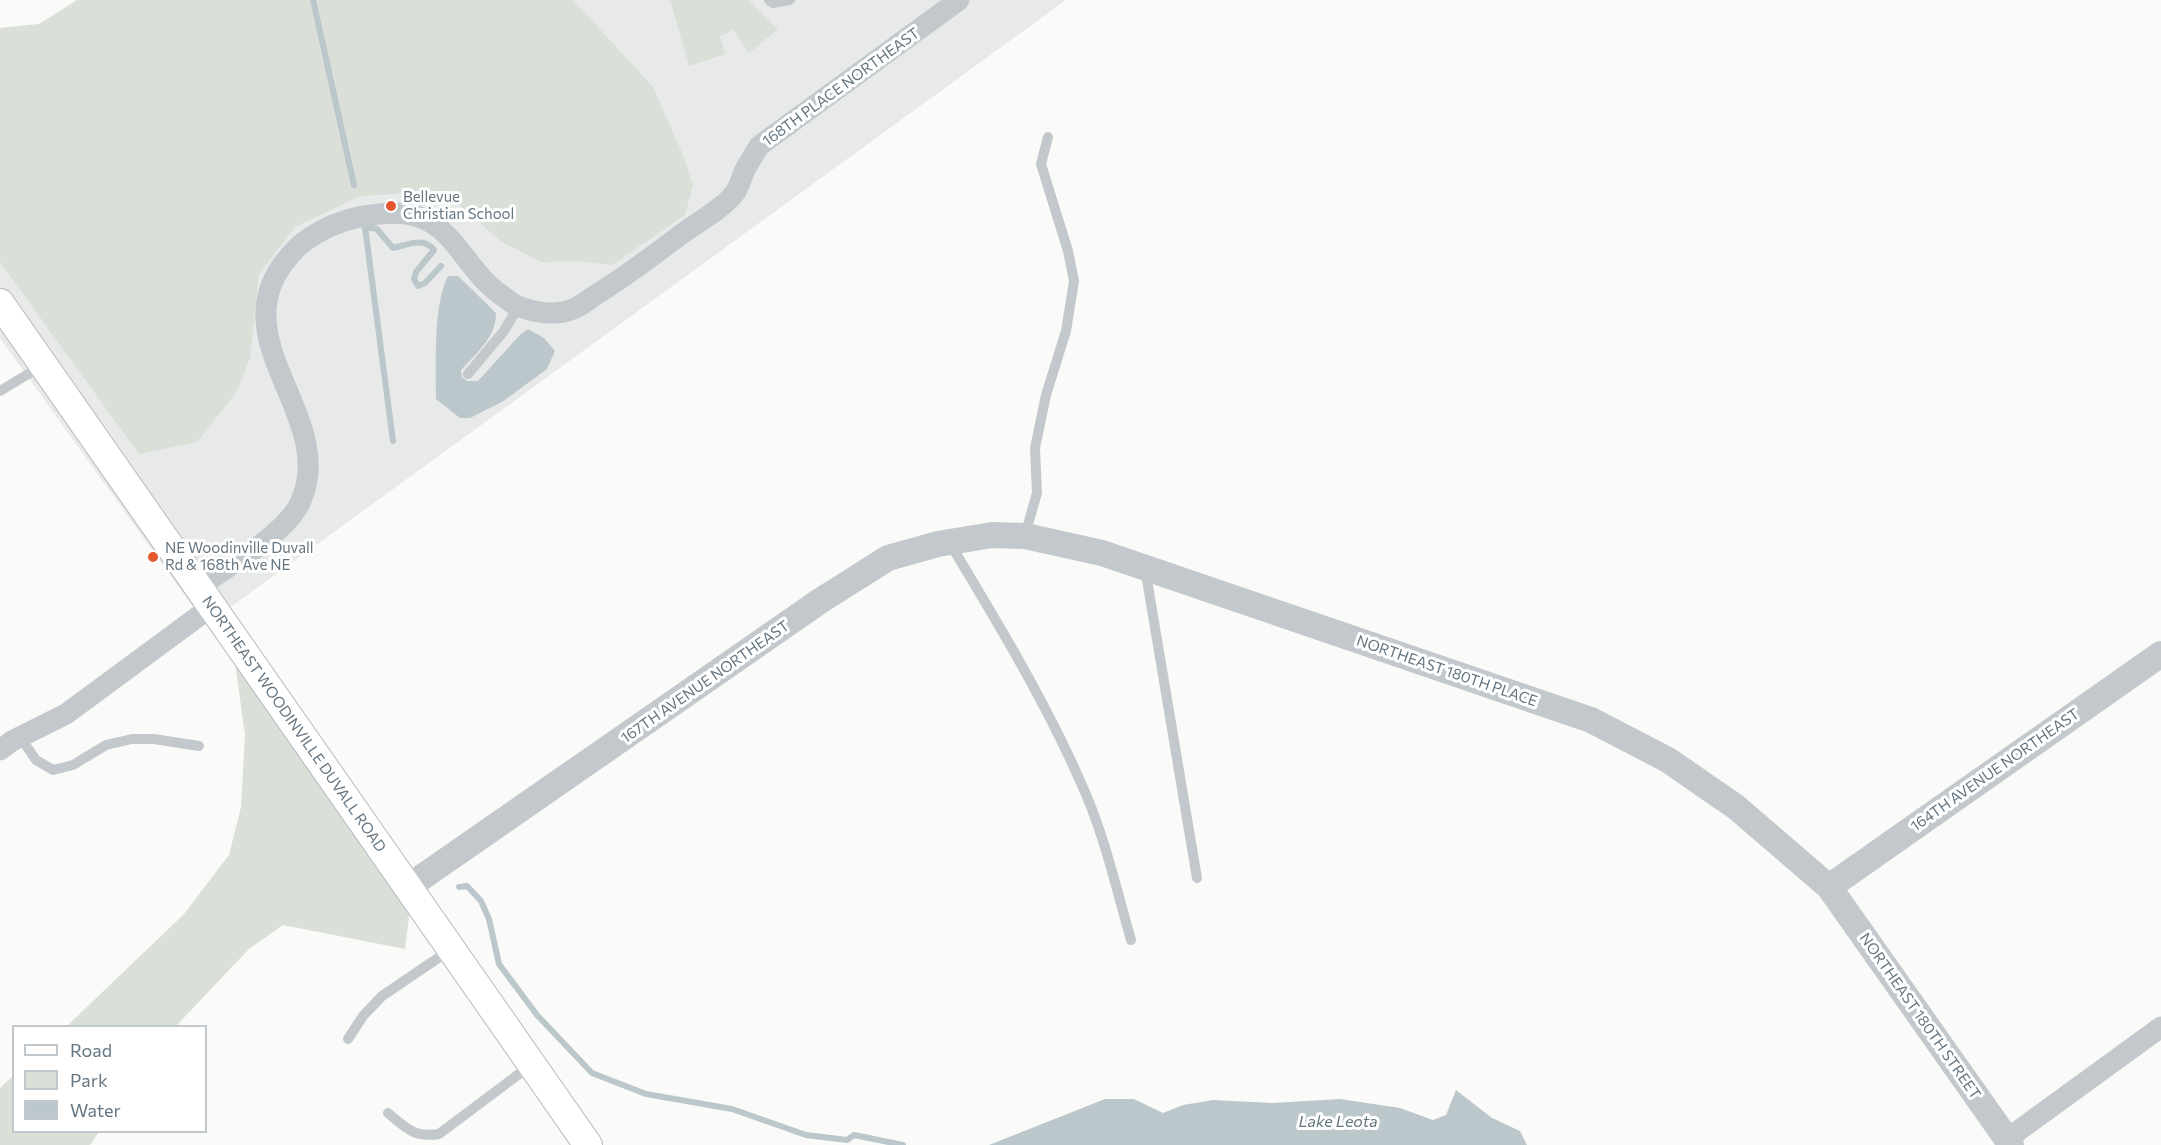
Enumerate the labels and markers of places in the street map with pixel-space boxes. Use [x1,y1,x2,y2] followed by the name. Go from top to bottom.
[403,188,514,223] place label: Bellevue Christian School
[384,199,398,213] marker: Bellevue Christian School
[165,539,314,574] place label: NE Woodinville Duvall Rd & 168th Ave NE
[146,550,160,564] marker: NE Woodinville Duvall Rd & 168th Ave NE

